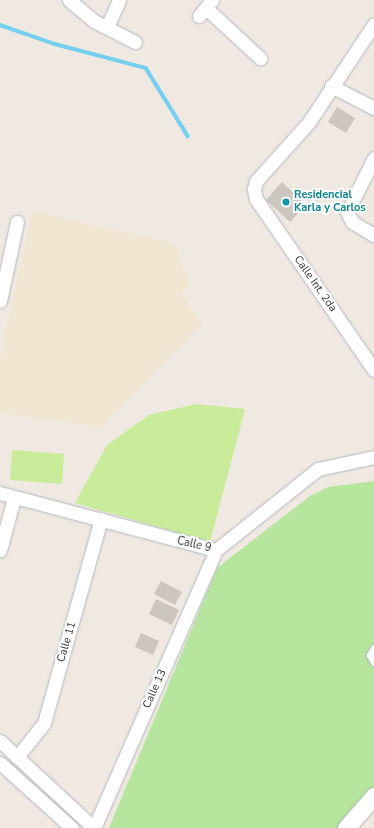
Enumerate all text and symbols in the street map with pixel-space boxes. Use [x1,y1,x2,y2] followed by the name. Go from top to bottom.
[294,189,366,215] place label: Residencial Karla y Carlos
[281,197,291,207] marker: Residencial Karla y Carlos
[291,253,339,315] street label: Calle Int. 2da
[176,535,212,555] street label: Calle 9
[55,620,79,664] street label: Calle 11
[141,667,169,711] street label: Calle 13

